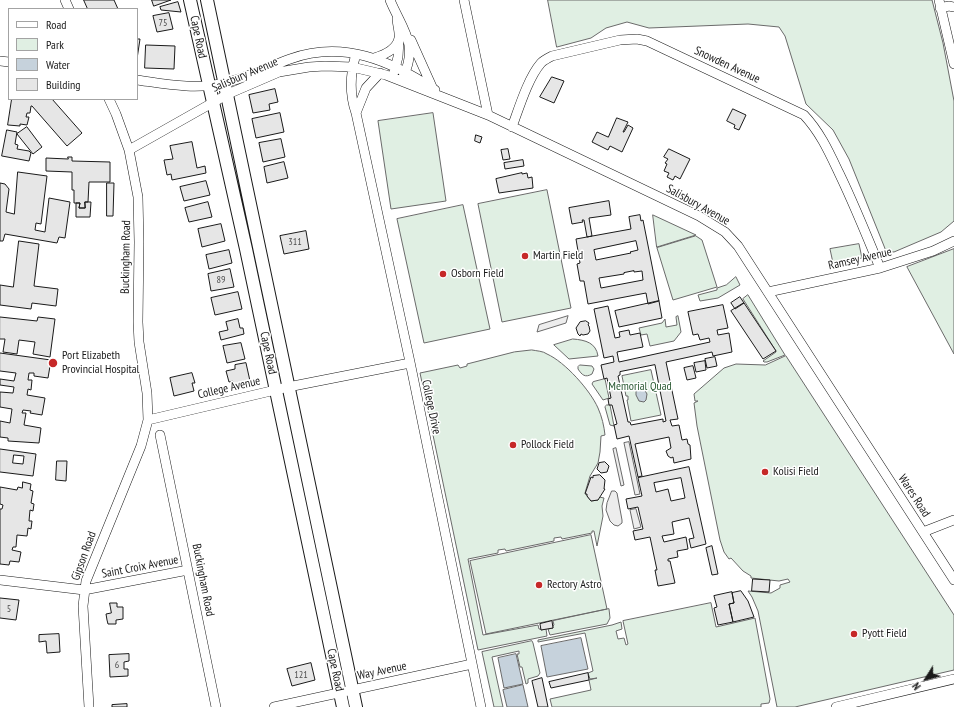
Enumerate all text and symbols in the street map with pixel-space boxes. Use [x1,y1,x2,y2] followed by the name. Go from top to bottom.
[8,8,138,100] legend
[186,14,210,60] street label: Cape Road
[46,17,66,32] text: Road
[159,17,167,29] house number: 75
[46,37,64,52] text: Park
[692,43,762,87] street label: Snowden Avenue
[210,55,280,95] street label: Salisbury Avenue
[46,57,70,72] text: Water
[46,77,81,92] text: Building
[664,182,732,228] street label: Salisbury Avenue
[118,220,134,294] street label: Buckingham Road
[288,236,302,248] house number: 311
[827,245,893,273] street label: Ramsey Avenue
[533,249,583,263] place label: Martin Field
[520,251,530,261] marker: Martin Field
[451,267,504,281] place label: Osborn Field
[438,269,448,279] marker: Osborn Field
[217,274,225,286] house number: 89
[256,330,280,376] street label: Cape Road
[62,349,139,377] place label: Port Elizabeth Provincial Hospital
[47,357,59,369] marker: Port Elizabeth Provincial Hospital
[196,374,262,402] street label: College Avenue
[418,378,444,436] street label: College Drive
[608,380,672,394] park label: Memorial Quad
[521,438,574,452] place label: Pollock Field
[508,440,518,450] marker: Pollock Field
[773,465,819,479] place label: Kolisi Field
[760,467,770,477] marker: Kolisi Field
[895,472,933,520] street label: Wares Road
[68,529,100,583] street label: Gipson Road
[189,542,217,618] street label: Buckingham Road
[100,552,180,582] street label: Saint Croix Avenue
[547,578,602,592] place label: Rectory Astro
[534,580,544,590] marker: Rectory Astro
[7,603,11,615] house number: 5
[862,627,907,641] place label: Pyott Field
[849,629,859,639] marker: Pyott Field
[323,647,347,693] street label: Cape Road
[115,659,119,671] house number: 6
[356,659,408,683] street label: Way Avenue
[906,659,946,699] north arrow
[294,669,308,681] house number: 121
[909,680,924,693] text: N

